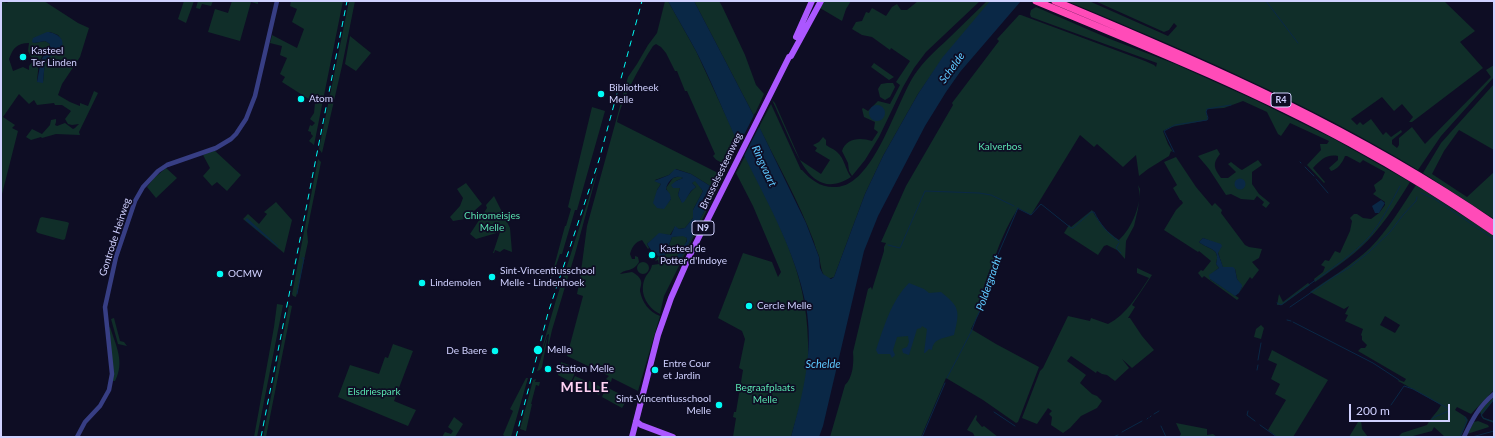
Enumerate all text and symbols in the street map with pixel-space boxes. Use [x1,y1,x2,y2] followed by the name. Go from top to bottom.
[31,45,77,68] place label: Kasteel Ter Linden
[936,50,968,86] water label: Schelde
[18,52,28,62] marker: Kasteel Ter Linden
[609,82,659,106] place label: Bibliotheek Melle
[596,89,606,99] marker: Bibliotheek Melle
[309,93,333,105] place label: Atom
[1271,93,1291,107] road number: R4
[296,94,306,104] marker: Atom
[697,131,745,211] street label: Brusselsesteenweg
[978,141,1022,153] park label: Kalverbos
[749,143,779,189] water label: Ringvaart
[97,196,133,278] street label: Gontrode Heirweg
[464,210,520,234] park label: Chiromeisjes Melle
[692,221,714,235] road number: N9
[660,243,727,266] place label: Kasteel de Potter d'Indoye
[647,250,657,260] marker: Kasteel de Potter d'Indoye
[973,253,1005,313] water label: Poldergracht
[500,265,595,288] place label: Sint-Vincentiusschool Melle - Lindenhoek
[228,268,262,280] place label: OCMW
[215,269,225,279] marker: OCMW
[487,272,497,282] marker: Sint-Vincentiusschool Melle - Lindenhoek
[430,277,481,289] place label: Lindemolen
[417,278,427,288] marker: Lindemolen
[757,300,812,312] place label: Cercle Melle
[744,301,754,311] marker: Cercle Melle
[532,344,544,356] marker: Melle
[547,344,571,356] place label: Melle
[446,345,487,357] place label: De Baere
[490,346,500,356] marker: De Baere
[805,357,841,371] water label: Schelde
[663,358,710,382] place label: Entre Cour et Jardin
[556,363,614,375] place label: Station Melle
[543,364,553,374] marker: Station Melle
[650,365,660,375] marker: Entre Cour et Jardin
[561,379,609,395] district label: MELLE
[735,382,795,406] park label: Begraafplaats Melle
[348,386,400,398] park label: Elsdriespark
[616,393,711,416] place label: Sint-Vincentiusschool Melle
[1351,396,1452,422] scale bar
[714,400,724,410] marker: Sint-Vincentiusschool Melle
[1356,403,1390,418] text: 200 m

